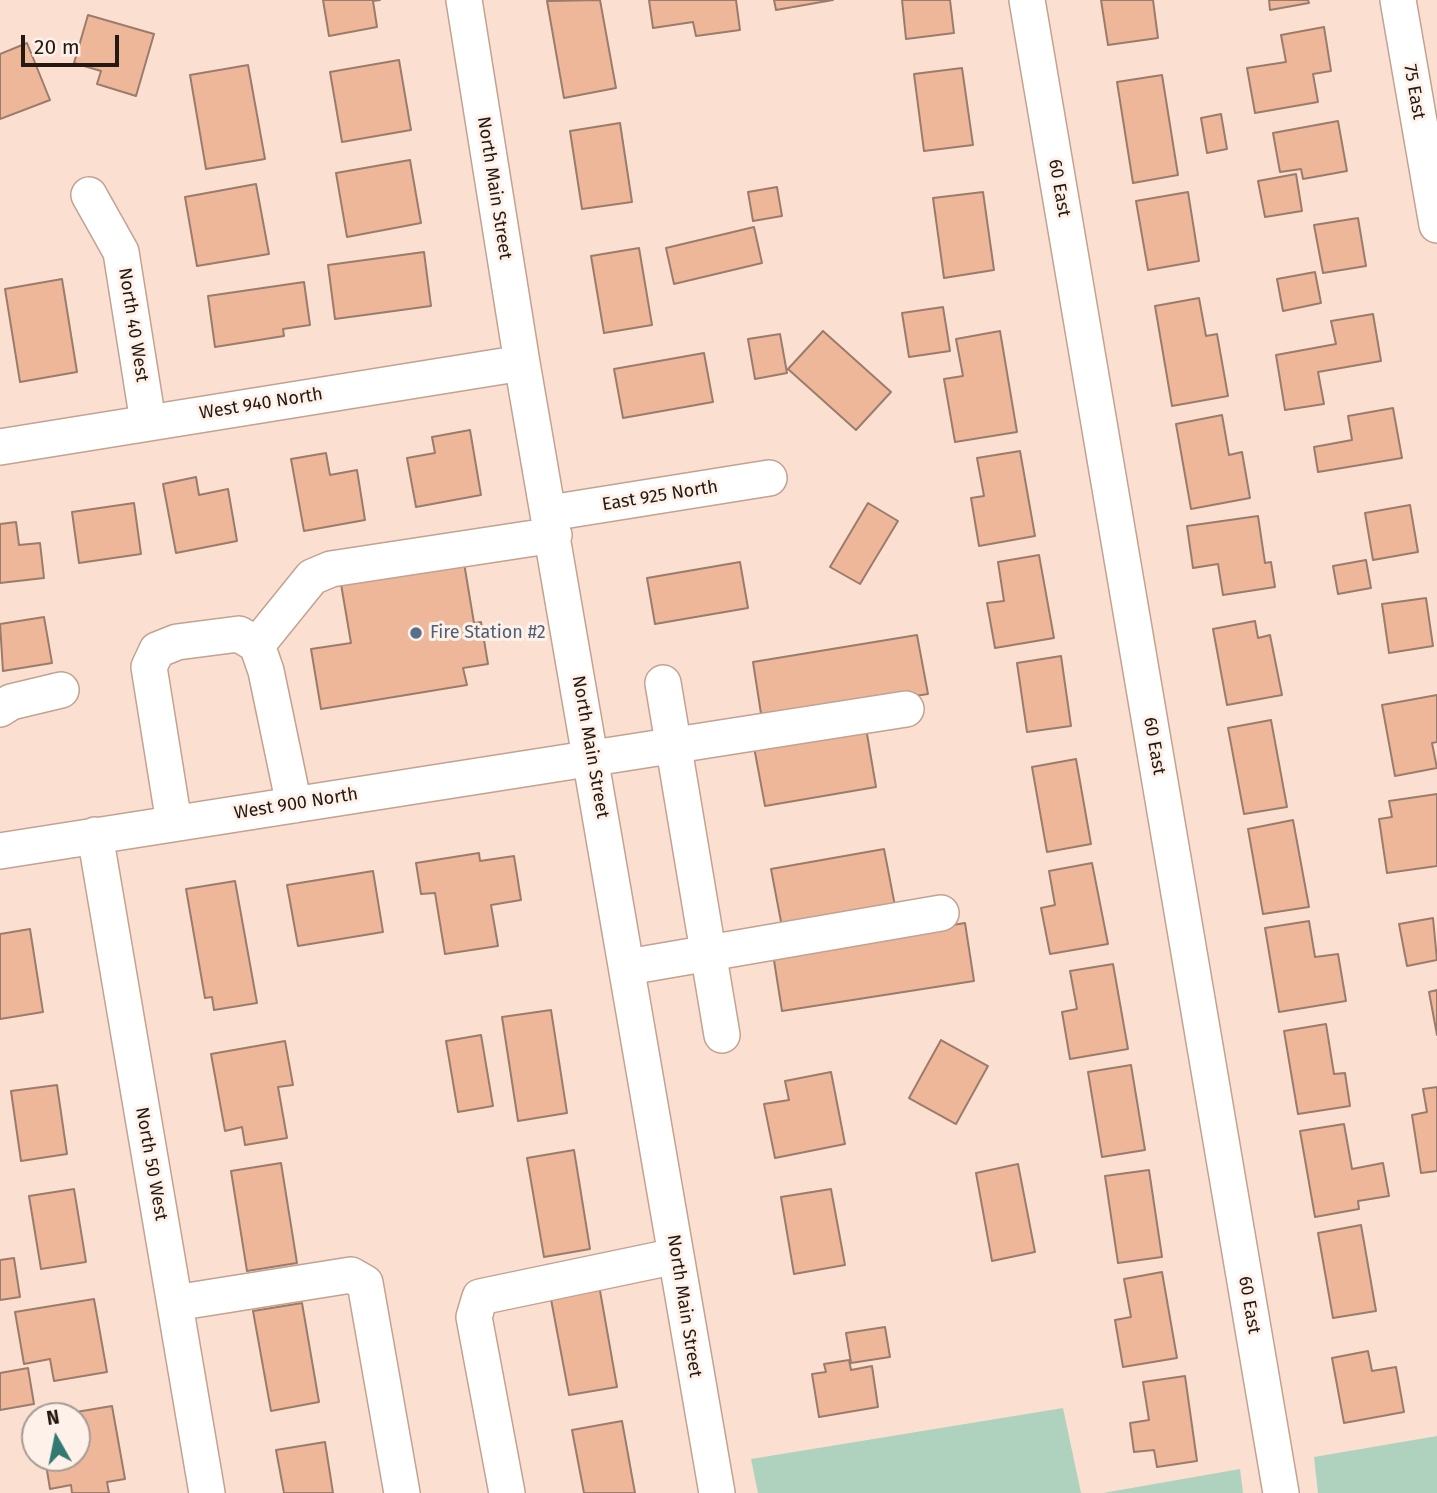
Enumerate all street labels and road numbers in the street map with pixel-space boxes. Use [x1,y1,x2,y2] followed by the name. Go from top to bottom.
[1399,63,1429,121] street label: 75 East
[472,115,516,261] street label: North Main Street
[1043,157,1075,219] street label: 60 East
[113,266,153,384] street label: North 40 West
[198,384,324,424] street label: West 940 North
[600,476,720,516] street label: East 925 North
[567,674,613,820] street label: North Main Street
[1138,715,1170,777] street label: 60 East
[232,784,360,824] street label: West 900 North
[130,1106,172,1222] street label: North 50 West
[662,1233,706,1379] street label: North Main Street
[1233,1274,1265,1336] street label: 60 East

